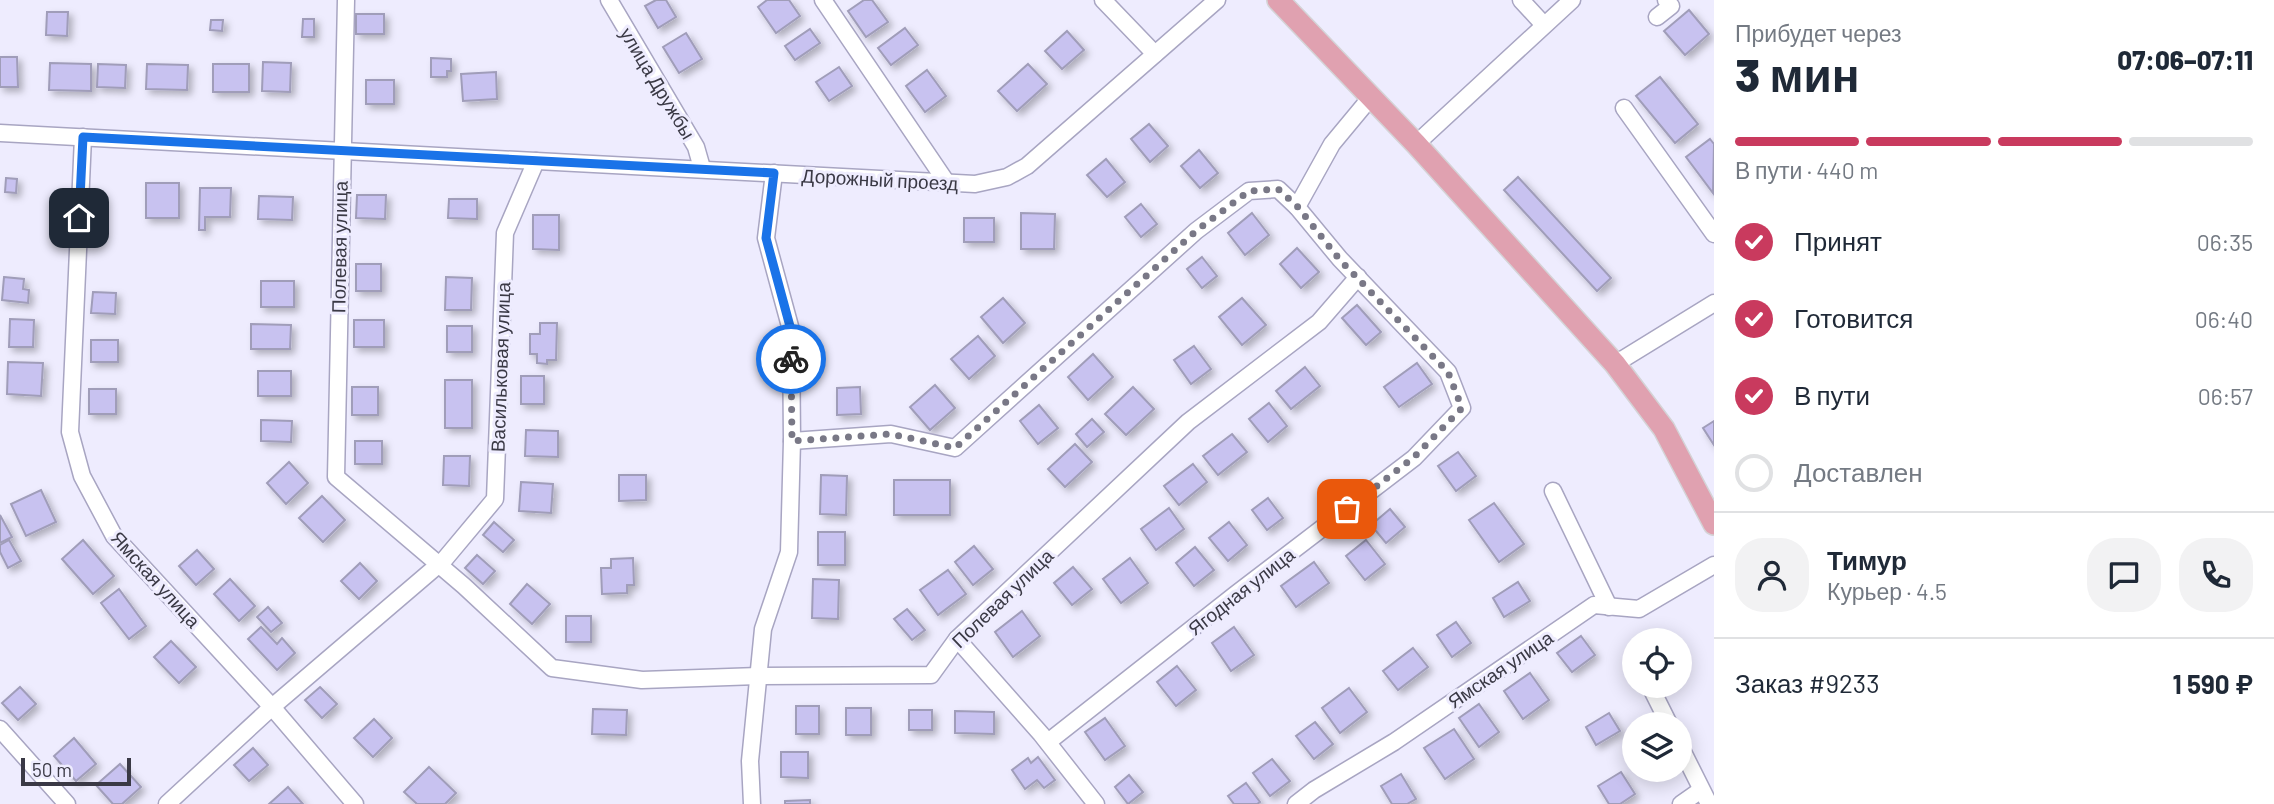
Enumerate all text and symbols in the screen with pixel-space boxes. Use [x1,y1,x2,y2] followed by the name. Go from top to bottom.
[1735,19,1902,47] text: Прибудет через
[616,23,700,143] street label: улица Дружбы
[2117,44,2253,75] text: 07:06–07:11
[1735,46,1860,101] text: 3 мин
[1735,156,1878,184] text: В пути · 440 m
[801,163,959,195] street label: Дорожный проезд
[326,180,352,313] street label: Полевая улица
[49,188,109,248] pin
[60,199,98,237] icon: home
[1735,223,1773,261] icon: check
[1794,225,1882,256] text: Принят
[2197,228,2253,256] text: 06:35
[486,281,514,452] street label: Васильковая улица
[1735,300,1773,338] icon: check
[1794,302,1913,333] text: Готовится
[2195,305,2253,333] text: 06:40
[756,324,826,394] courier
[772,340,810,378] icon: bike
[1735,377,1773,415] icon: check
[1794,379,1870,410] text: В пути
[2198,382,2253,410] text: 06:57
[1794,456,1923,487] text: Доставлен
[1317,479,1377,539] pin
[1328,490,1366,528] icon: bag
[107,526,206,632] street label: Ямская улица
[1735,538,1809,612] button: person
[2087,538,2161,612] button: chat
[2179,538,2253,612] button: phone
[1183,542,1299,640] street label: Ягодная улица
[946,544,1058,652] street label: Полевая улица
[1827,544,1907,575] text: Тимур
[1827,577,1947,605] text: Курьер · 4.5
[1443,625,1557,713] street label: Ямская улица
[1622,628,1692,782] map controls
[1622,628,1692,698] button: locate
[1735,667,1880,698] text: Заказ #9233
[2173,668,2253,699] text: 1 590 ₽
[1622,712,1692,782] button: layers
[21,755,131,787] scale bar
[32,758,72,781] text: 50 m

